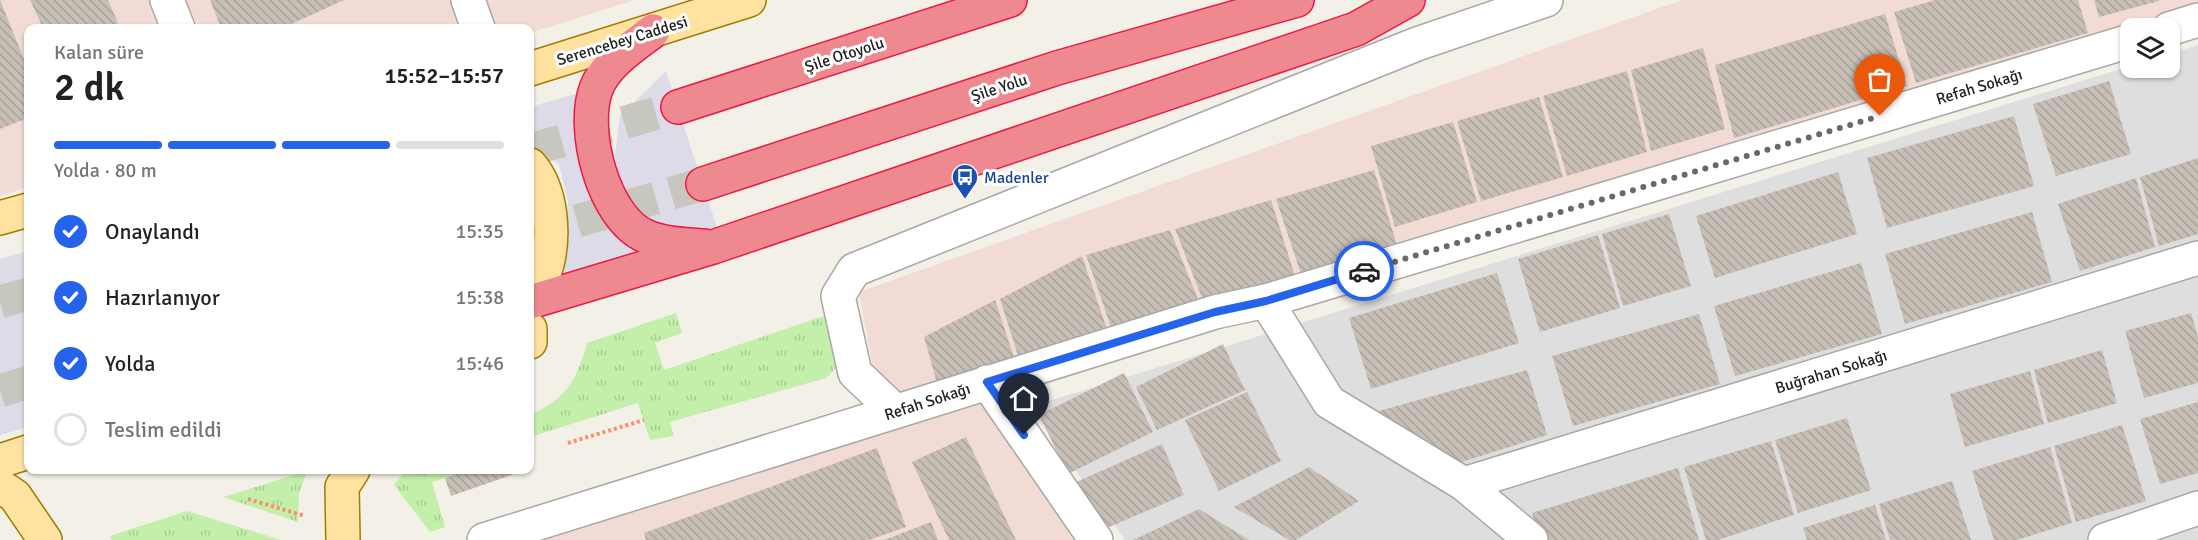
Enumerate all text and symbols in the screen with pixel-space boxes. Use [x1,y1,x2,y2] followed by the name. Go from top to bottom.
[554,12,690,70] street label: Serencebey Caddesi
[2120,18,2180,78] map controls
[2120,18,2180,78] button: layers
[802,33,886,77] street label: Şile Otoyolu
[54,40,144,65] text: Kalan süre
[1854,54,1905,116] pin
[385,62,504,89] text: 15:52–15:57
[54,63,124,111] text: 2 dk
[1863,63,1896,96] icon: bag
[1934,64,2025,110] street label: Refah Sokağı
[969,69,1030,106] street label: Şile Yolu
[54,158,157,183] text: Yolda · 80 m
[950,162,980,200] bus stop icon: Madenler
[984,168,1049,188] place label: Madenler
[54,215,87,248] icon: check
[105,218,200,245] text: Onaylandı
[455,219,504,244] text: 15:35
[1334,241,1394,301] courier
[1348,255,1381,288] icon: car
[54,281,87,314] icon: check
[105,284,220,311] text: Hazırlanıyor
[455,285,504,310] text: 15:38
[1773,345,1890,398] street label: Buğrahan Sokağı
[54,347,87,380] icon: check
[105,350,155,377] text: Yolda
[455,351,504,376] text: 15:46
[998,373,1049,435] pin
[882,379,973,425] street label: Refah Sokağı
[1007,382,1040,415] icon: home
[105,416,222,443] text: Teslim edildi

